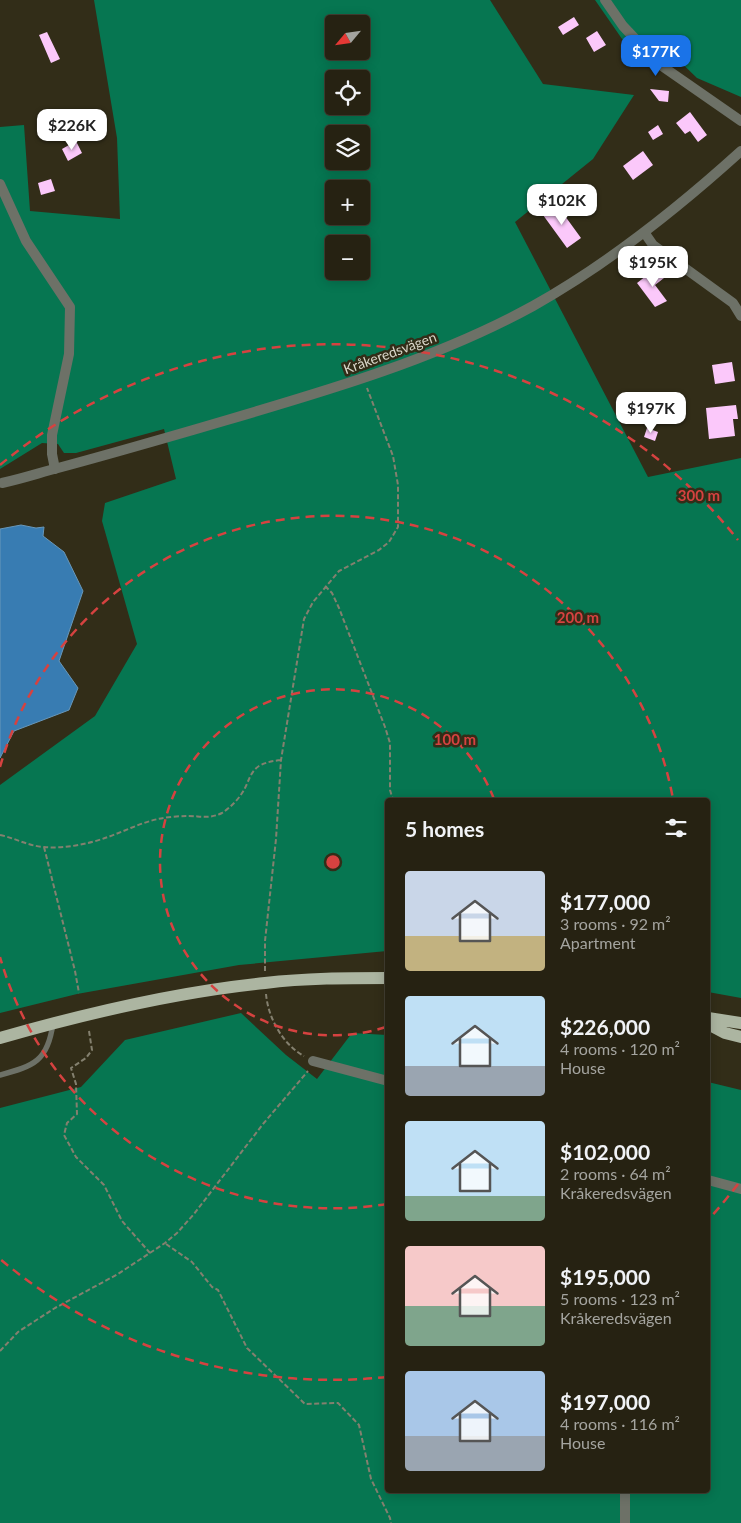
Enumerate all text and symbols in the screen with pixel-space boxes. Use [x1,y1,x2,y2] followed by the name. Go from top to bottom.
[325,15,370,60] north arrow
[325,15,370,280] map controls
[621,34,691,77] pin: $177K
[632,41,680,60] text: $177K
[325,70,370,115] button: locate
[37,108,107,151] pin: $226K
[48,115,96,134] text: $226K
[325,125,370,170] button: layers
[325,180,370,225] button: +
[527,184,597,226] pin: $102K
[538,190,586,209] text: $102K
[325,235,370,280] button: −
[618,246,688,288] pin: $195K
[629,252,677,271] text: $195K
[341,328,439,377] street label: Kråkeredsvägen
[616,392,686,434] pin: $197K
[627,398,675,417] text: $197K
[678,486,720,504] text: 300 m
[557,608,599,626] text: 200 m
[434,730,476,748] text: 100 m
[662,814,690,842] icon: filters
[405,816,484,841] text: 5 homes
[324,853,342,871] centre of rings
[560,889,650,914] text: $177,000
[445,891,505,951] icon: home
[560,914,671,933] text: 3 rooms · 92 m²
[560,933,635,952] text: Apartment
[560,1014,650,1039] text: $226,000
[445,1016,505,1076] icon: home
[560,1039,680,1058] text: 4 rooms · 120 m²
[560,1058,605,1077] text: House
[560,1139,650,1164] text: $102,000
[445,1141,505,1201] icon: home
[560,1164,671,1183] text: 2 rooms · 64 m²
[560,1183,672,1202] text: Kråkeredsvägen
[560,1264,650,1289] text: $195,000
[445,1266,505,1326] icon: home
[560,1289,680,1308] text: 5 rooms · 123 m²
[560,1308,672,1327] text: Kråkeredsvägen
[560,1389,650,1414] text: $197,000
[445,1391,505,1451] icon: home
[560,1414,680,1433] text: 4 rooms · 116 m²
[560,1433,605,1452] text: House

